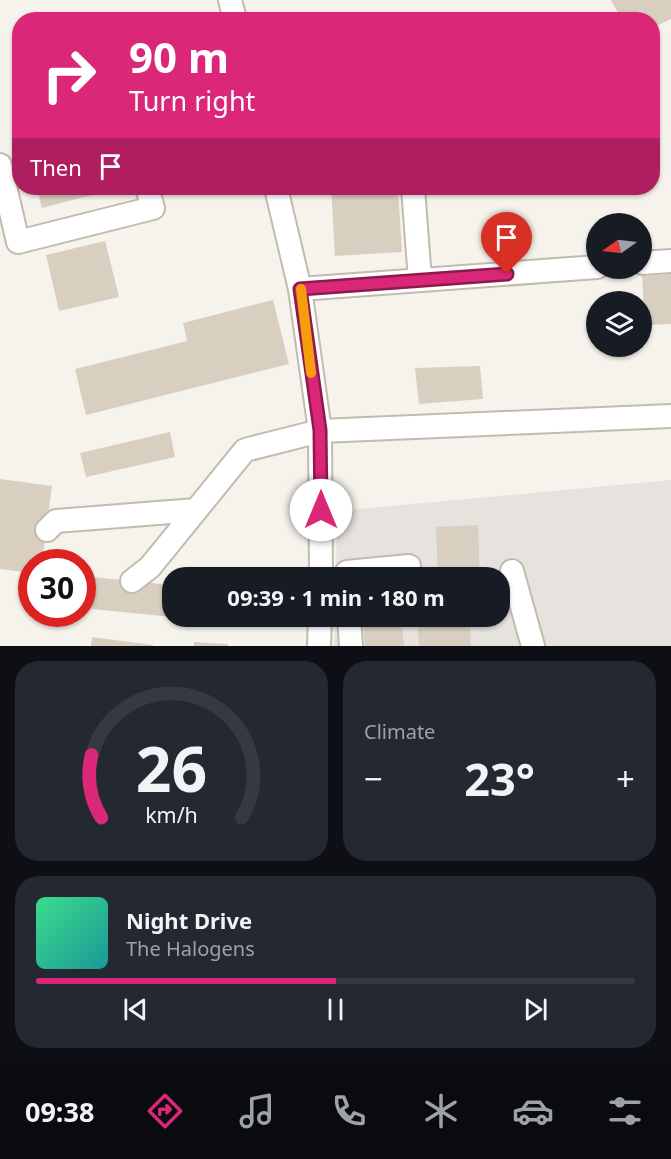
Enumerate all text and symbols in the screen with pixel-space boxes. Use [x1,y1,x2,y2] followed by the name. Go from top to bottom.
[129,28,229,85] text: 90 m
[30,36,108,114] icon: right
[129,82,255,119] text: Turn right
[94,150,127,183] icon: arrive
[30,152,82,182] text: Then
[481,212,532,274] pin
[586,213,652,279] north arrow
[586,213,652,357] map controls
[490,221,523,254] icon: arrive
[586,291,652,357] button: layers
[289,478,353,542] position arrow
[18,549,96,627] speed limit sign: 30
[227,582,445,612] text: 09:39 · 1 min · 180 m
[364,718,435,745] text: Climate
[136,725,207,810] text: 26
[464,748,535,809] text: 23°
[364,756,383,801] text: −
[616,756,635,801] text: +
[145,800,198,829] text: km/h
[126,905,252,935] text: Night Drive
[126,935,255,962] text: The Halogens
[119,993,152,1026] icon: previous
[319,993,352,1026] icon: pause
[519,993,552,1026] icon: next
[144,1090,186,1132] icon: directions
[236,1090,278,1132] icon: music
[328,1090,370,1132] icon: phone
[420,1090,462,1132] icon: climate
[512,1090,554,1132] icon: car
[604,1090,646,1132] icon: filters
[25,1093,94,1130] text: 09:38

